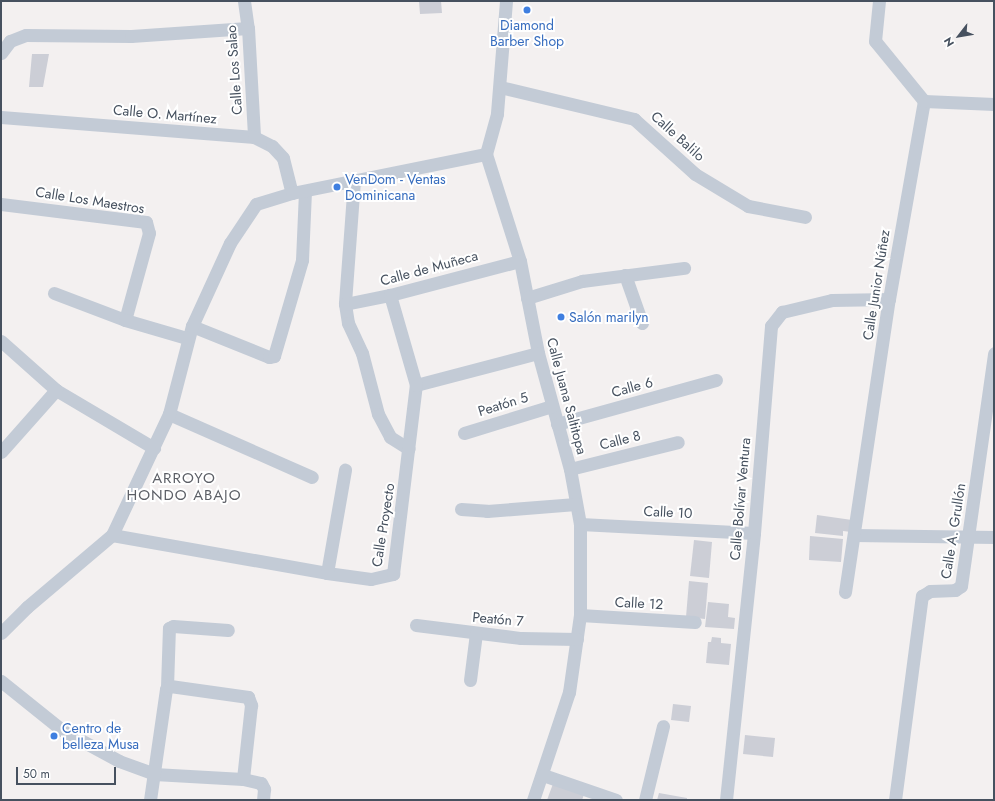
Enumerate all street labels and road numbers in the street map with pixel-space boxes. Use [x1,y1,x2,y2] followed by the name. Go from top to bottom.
[222,25,246,115] street label: Calle Los Salao
[113,101,217,127] street label: Calle O. Martínez
[648,108,708,164] street label: Calle Balilo
[34,183,146,217] street label: Calle Los Maestros
[859,229,893,341] street label: Calle Junior Núñez
[378,247,480,289] street label: Calle de Muñeca
[543,336,591,456] street label: Calle Juana Saltitopa
[609,373,655,401] street label: Calle 6
[476,388,530,420] street label: Peatón 5
[598,427,642,453] street label: Calle 8
[726,437,754,561] street label: Calle Bolívar Ventura
[368,482,398,568] street label: Calle Proyecto
[937,482,969,580] street label: Calle A. Grullón
[643,502,693,522] street label: Calle 10
[614,593,664,613] street label: Calle 12
[472,608,524,630] street label: Peatón 7

